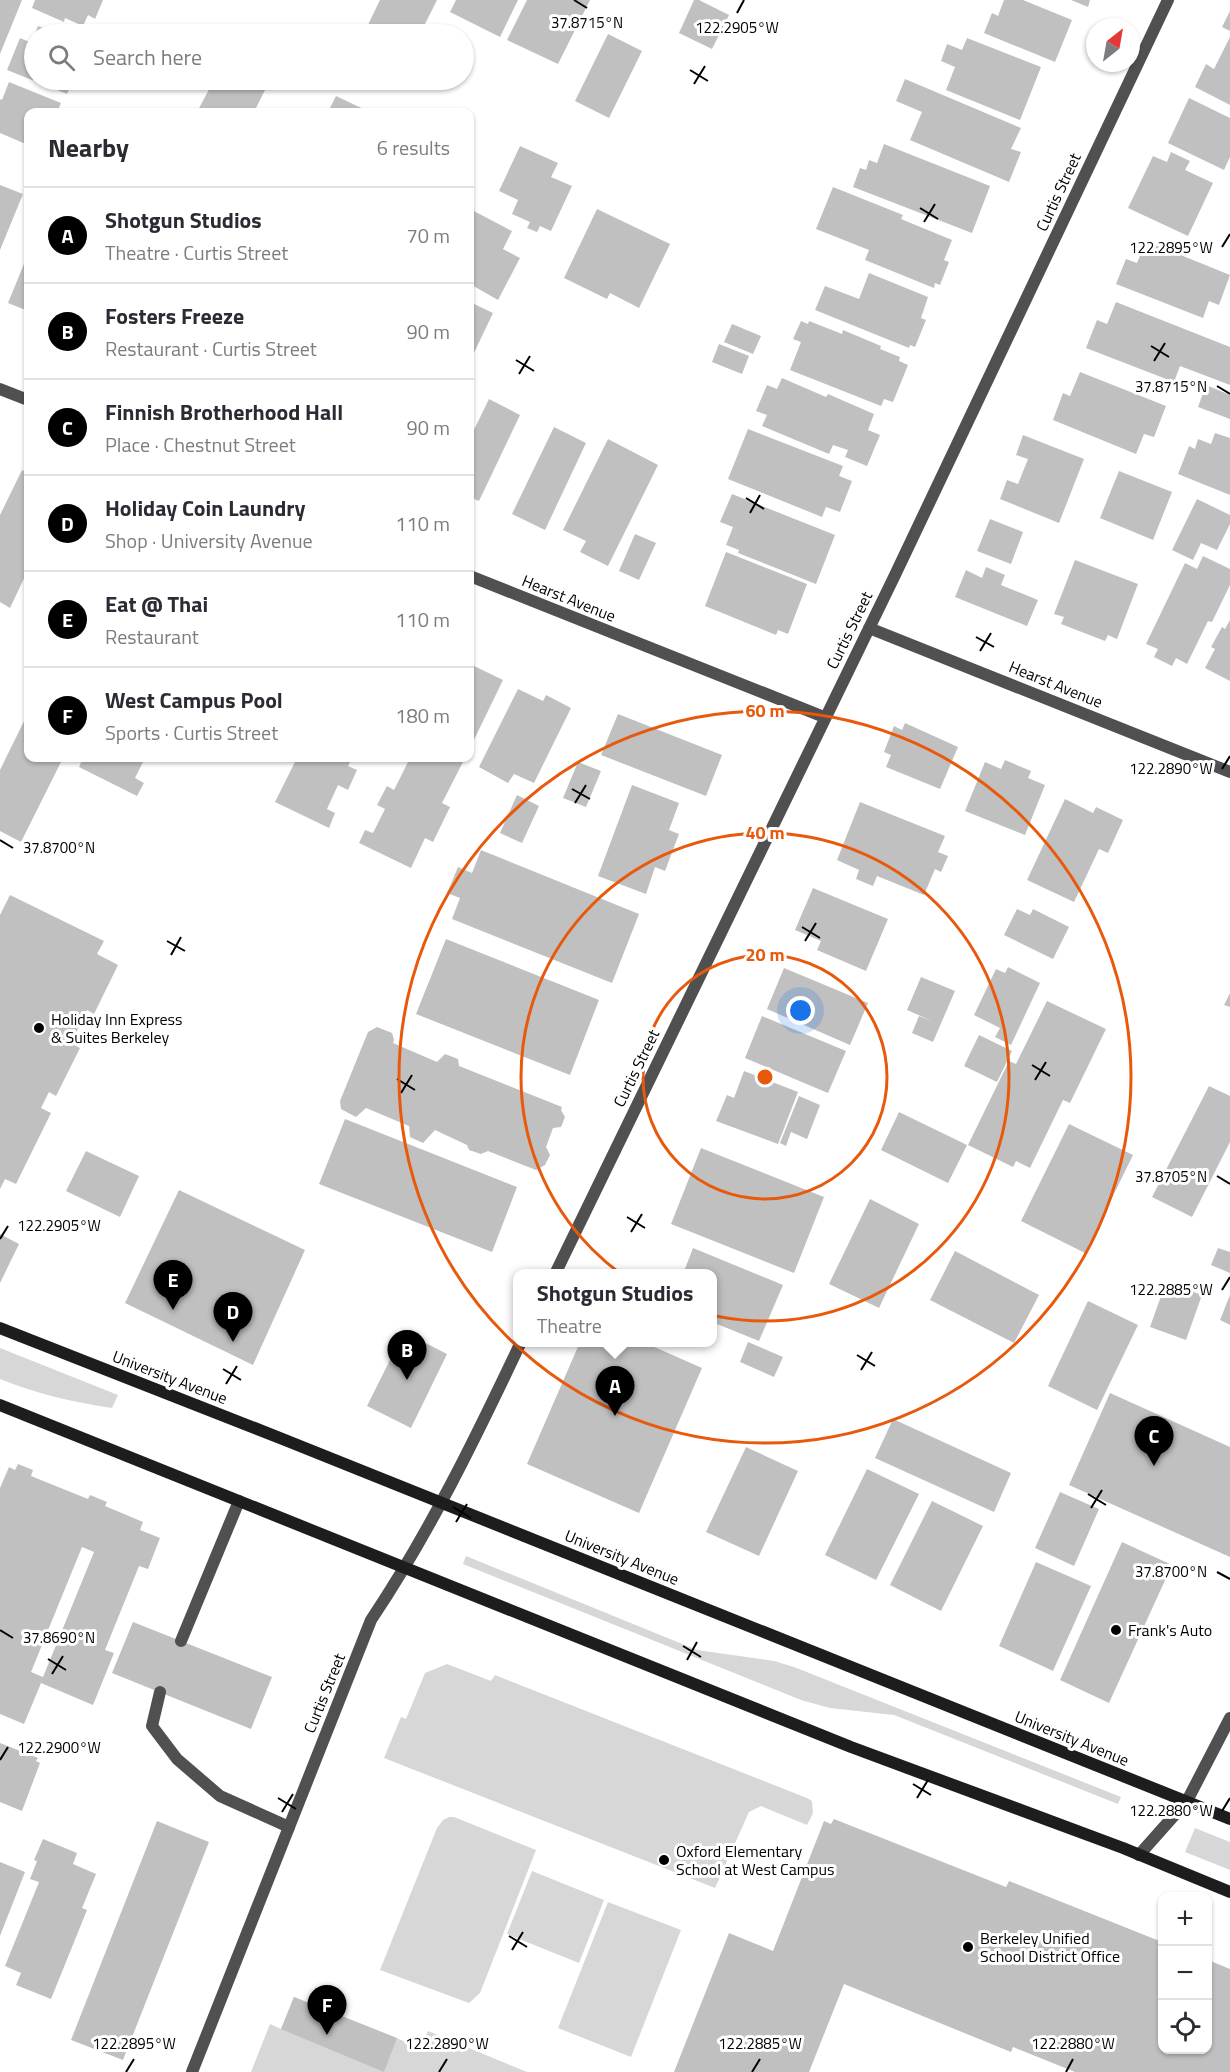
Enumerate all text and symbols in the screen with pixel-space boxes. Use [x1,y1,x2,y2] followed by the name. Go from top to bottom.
[551,11,623,34] text: 37.8715°N
[695,16,779,39] text: 122.2905°W
[1086,18,1140,72] north arrow
[24,24,474,90] search box
[93,40,202,74] text: Search here
[45,41,78,74] icon: search
[48,128,129,167] text: Nearby
[377,132,450,163] text: 6 results
[1029,149,1087,235] street label: Curtis Street
[105,203,262,237] text: Shotgun Studios
[61,220,74,251] text: A
[406,220,450,251] text: 70 m
[1129,236,1213,259] text: 122.2895°W
[105,237,288,268] text: Theatre · Curtis Street
[105,299,244,333] text: Fosters Freeze
[61,316,74,347] text: B
[406,316,450,347] text: 90 m
[105,333,317,364] text: Restaurant · Curtis Street
[1135,375,1207,398] text: 37.8715°N
[105,395,343,429] text: Finnish Brotherhood Hall
[62,412,73,443] text: C
[406,412,450,443] text: 90 m
[105,429,296,460] text: Place · Chestnut Street
[105,491,305,525] text: Holiday Coin Laundry
[61,508,74,539] text: D
[395,508,450,539] text: 110 m
[105,525,313,556] text: Shop · University Avenue
[519,568,619,628] street label: Hearst Avenue
[105,587,208,621] text: Eat @ Thai
[820,587,878,673] street label: Curtis Street
[62,604,73,635] text: E
[395,604,450,635] text: 110 m
[105,621,199,652] text: Restaurant
[1006,654,1106,714] street label: Hearst Avenue
[105,683,283,717] text: West Campus Pool
[745,697,785,724] text: 60 m
[62,700,73,731] text: F
[395,700,450,731] text: 180 m
[105,717,278,748] text: Sports · Curtis Street
[1129,757,1213,780] text: 122.2890°W
[745,819,785,846] text: 40 m
[23,836,95,859] text: 37.8700°N
[745,941,785,968] text: 20 m
[786,996,815,1025] your location
[51,1007,183,1049] place label: Holiday Inn Express & Suites Berkeley
[32,1021,46,1035] marker: Holiday Inn Express & Suites Berkeley
[607,1025,665,1111] street label: Curtis Street
[755,1067,775,1087] centre of rings
[1135,1165,1207,1188] text: 37.8705°N
[17,1214,101,1237] text: 122.2905°W
[154,1260,192,1310] pin: E
[513,1269,717,1347] popup
[537,1276,693,1310] text: Shotgun Studios
[1129,1278,1213,1301] text: 122.2885°W
[214,1292,252,1342] pin: D
[537,1310,602,1341] text: Theatre
[388,1330,426,1380] pin: B
[109,1344,231,1410] street label: University Avenue
[596,1366,634,1416] pin: A
[1134,1416,1174,1466] pin: C
[561,1523,683,1591] street label: University Avenue
[1135,1560,1207,1583] text: 37.8700°N
[1128,1618,1212,1642] place label: Frank's Auto
[1109,1623,1123,1637] marker: Frank's Auto
[23,1626,95,1649] text: 37.8690°N
[297,1649,351,1736] street label: Curtis Street
[1011,1704,1133,1772] street label: University Avenue
[17,1736,101,1759] text: 122.2900°W
[1129,1799,1213,1822] text: 122.2880°W
[676,1839,834,1881] place label: Oxford Elementary School at West Campus
[657,1853,671,1867] marker: Oxford Elementary School at West Campus
[1158,1892,1212,2054] map controls
[1158,1892,1212,1946] button: +
[980,1926,1120,1968] place label: Berkeley Unified School District Office
[961,1940,975,1954] marker: Berkeley Unified School District Office
[1158,1946,1212,2000] button: −
[308,1986,346,2035] pin: F
[1158,2000,1212,2054] button: locate
[92,2032,176,2055] text: 122.2895°W
[405,2032,489,2055] text: 122.2890°W
[718,2032,802,2055] text: 122.2885°W
[1031,2032,1115,2055] text: 122.2880°W

